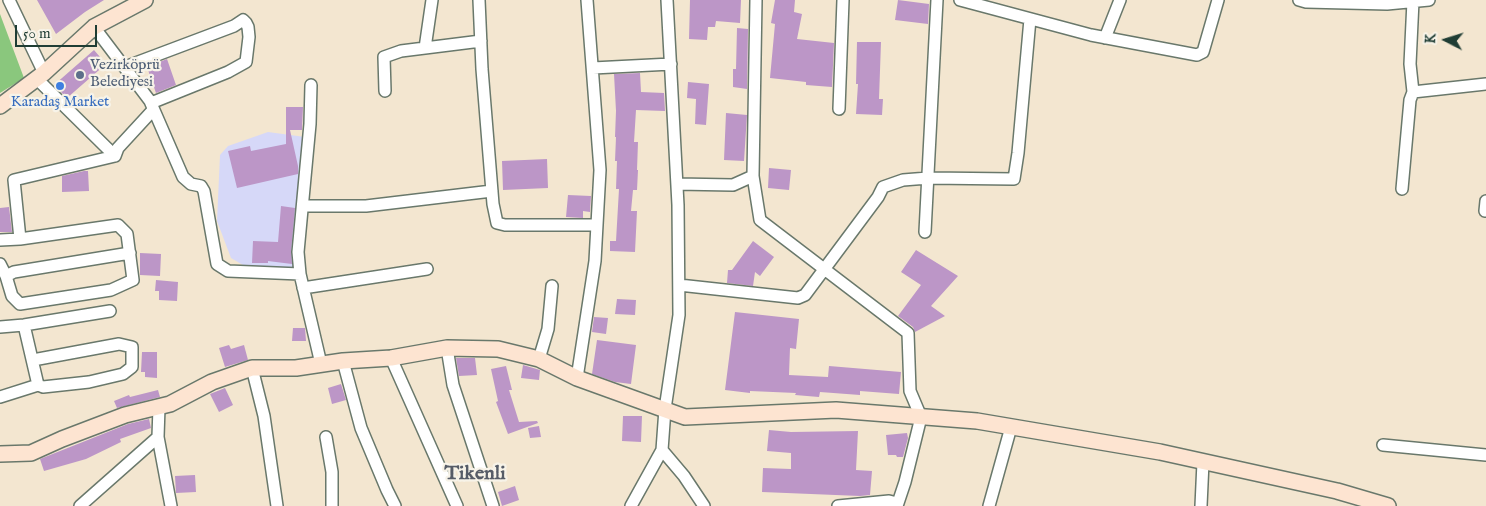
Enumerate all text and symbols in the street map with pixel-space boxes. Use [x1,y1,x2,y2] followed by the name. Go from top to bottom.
[18,15,100,47] scale bar
[1421,15,1471,65] north arrow
[23,24,51,43] text: 50 m
[1422,33,1440,45] text: K
[90,57,160,92] place label: Vezirköprü Belediyesi
[74,69,86,81] marker: Vezirköprü Belediyesi
[54,80,66,92] marker: Karadaş Market
[11,94,109,112] place label: Karadaş Market
[444,463,506,487] district label: Tikenli

